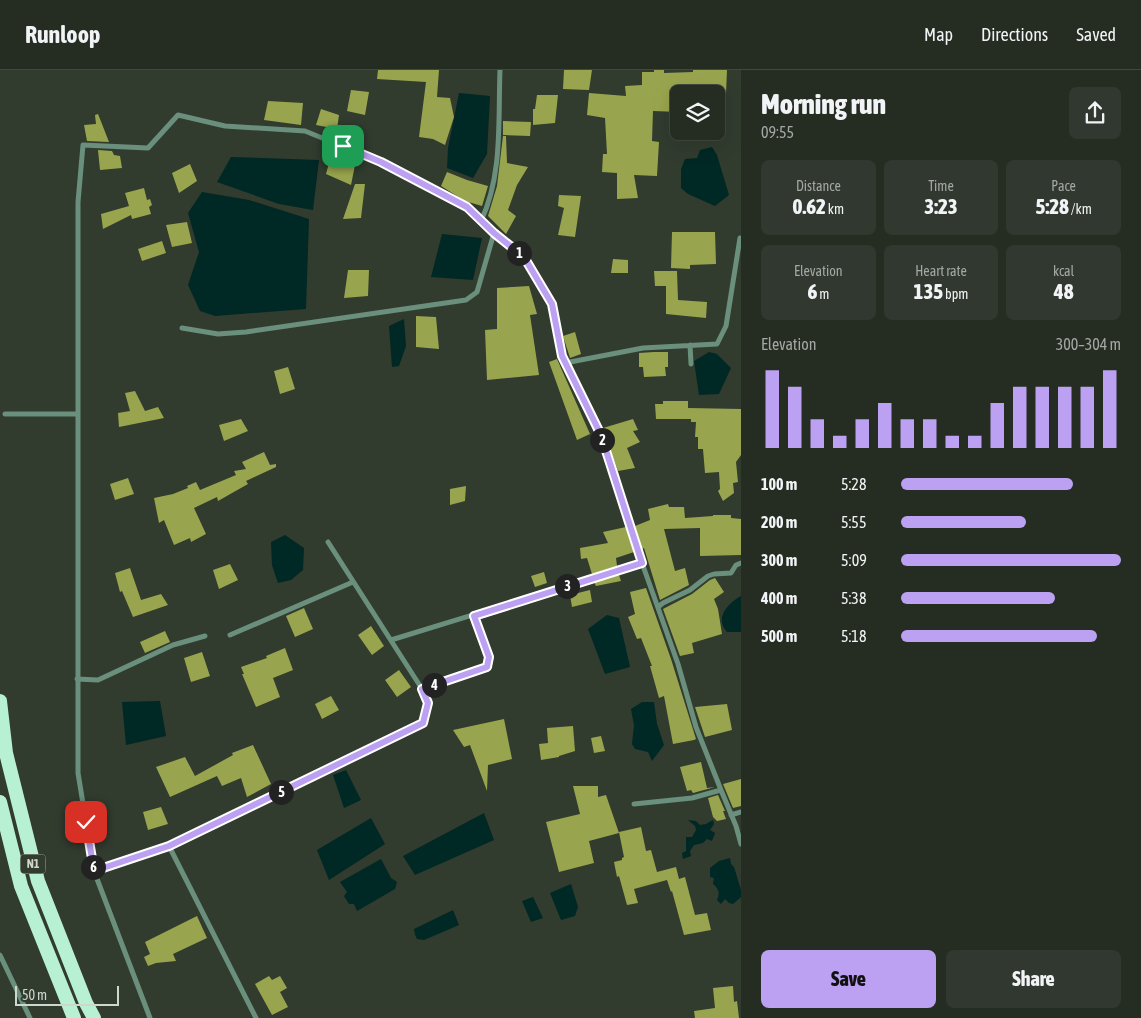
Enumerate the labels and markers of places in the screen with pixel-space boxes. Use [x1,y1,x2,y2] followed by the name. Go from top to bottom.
[322,125,364,167] pin
[506,240,532,266] pin: 1
[590,428,614,452] pin: 2
[554,574,580,598] pin: 3
[422,672,446,698] pin: 4
[268,780,294,804] pin: 5
[65,801,107,843] pin
[80,854,106,880] pin: 6

